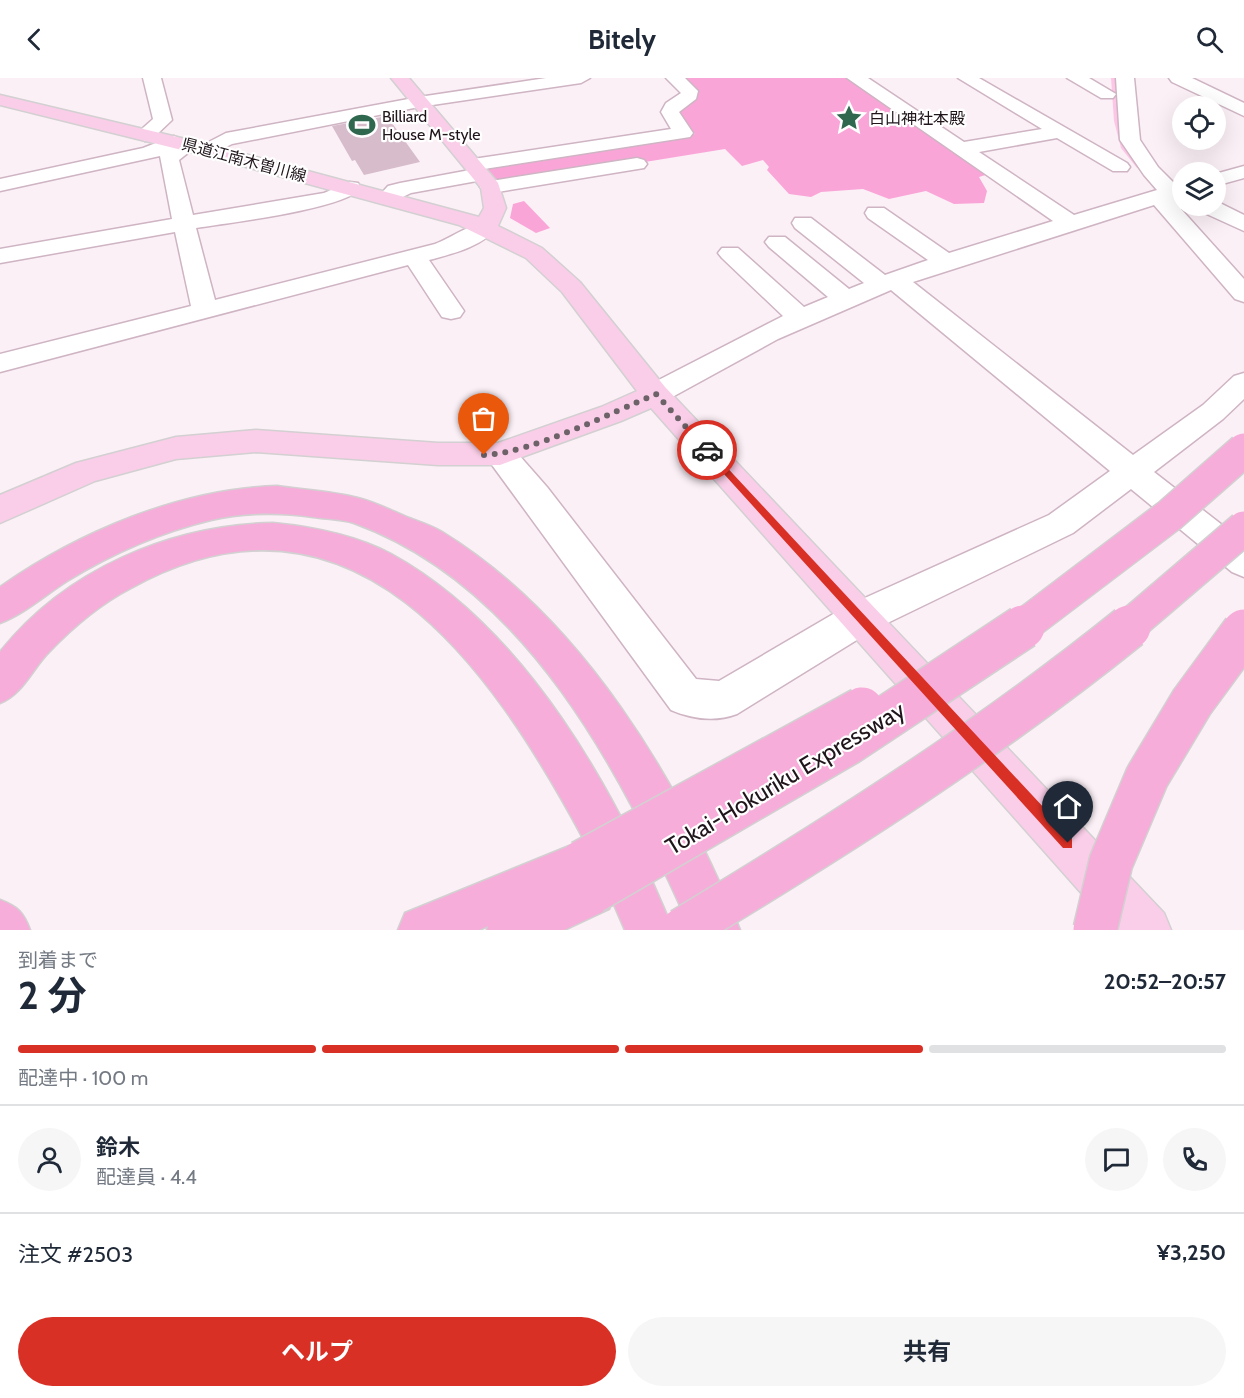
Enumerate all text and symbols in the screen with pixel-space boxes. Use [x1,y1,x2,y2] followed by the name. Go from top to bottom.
[18,23,51,56] icon: back
[588,23,656,56] text: Bitely
[1193,23,1226,56] icon: search
[1172,96,1226,216] map controls
[1172,96,1226,150] button: locate
[834,103,864,133] place icon: 白山神社本殿
[382,107,480,144] place label: Billiard House M-style
[869,109,965,128] place label: 白山神社本殿
[347,110,377,140] sports icon: Billiard House M-style
[180,134,308,186] street label: 県道江南木曽川線
[1172,162,1226,216] button: layers
[458,393,509,455] pin
[467,402,500,435] icon: bag
[677,420,737,480] courier
[691,434,724,467] icon: car
[660,695,910,861] street label: Tokai-Hokuriku Expressway
[1042,781,1093,843] pin
[1051,790,1084,823] icon: home
[18,948,98,972] text: 到着まで
[1104,968,1226,995] text: 20:52–20:57
[18,971,86,1019] text: 2 分
[18,1066,148,1090] text: 配達中 · 100 m
[18,1128,81,1191] button: person
[1085,1128,1148,1191] button: chat
[1163,1128,1226,1191] button: phone
[96,1134,140,1161] text: 鈴木
[96,1165,197,1189] text: 配達員 · 4.4
[1157,1239,1226,1266] text: ¥3,250
[18,1241,133,1268] text: 注文 #2503
[18,1317,616,1386] button: ヘルプ
[628,1317,1226,1386] button: 共有

